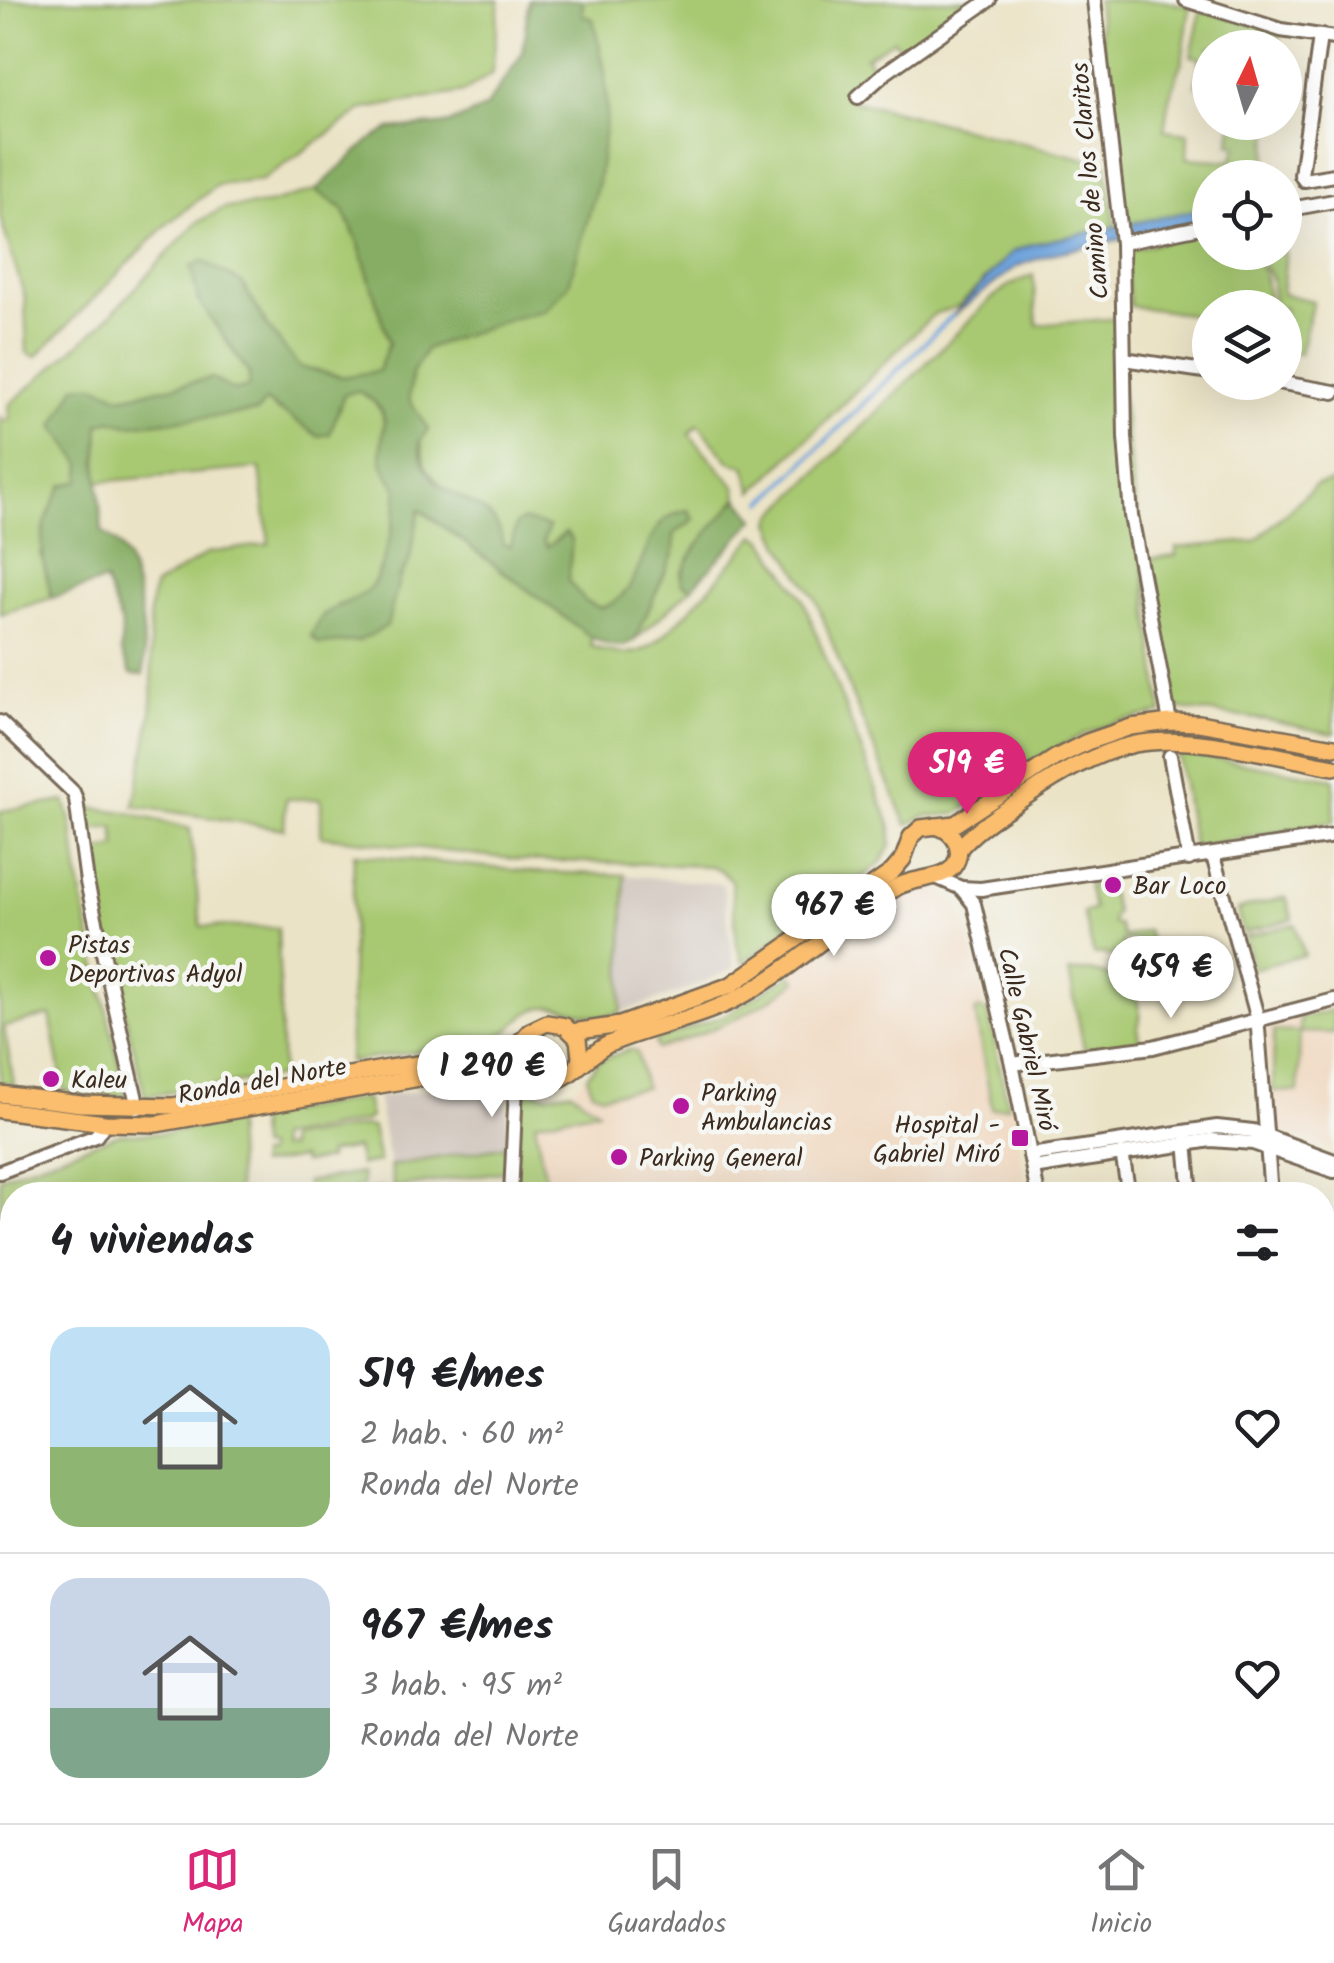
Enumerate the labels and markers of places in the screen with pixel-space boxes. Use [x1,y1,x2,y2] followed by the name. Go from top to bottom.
[897,732,1037,817] pin: 519 €
[1133,867,1226,907] place label: Bar Loco
[764,874,904,959] pin: 967 €
[1102,874,1124,896] marker: Bar Loco
[68,926,242,995] place label: Pistas Deportivas Adyol
[1101,936,1241,1021] pin: 459 €
[37,947,59,969] marker: Pistas Deportivas Adyol
[400,1035,584,1120] pin: 1 290 €
[71,1061,127,1101] place label: Kaleu
[40,1068,62,1090] marker: Kaleu
[701,1074,832,1143] place label: Parking Ambulancias
[670,1095,692,1117] marker: Parking Ambulancias
[873,1106,1002,1175] place label: Hospital - Gabriel Miró
[1009,1127,1031,1149] marker: Hospital - Gabriel Miró
[639,1139,803,1179] place label: Parking General
[608,1146,630,1168] marker: Parking General

